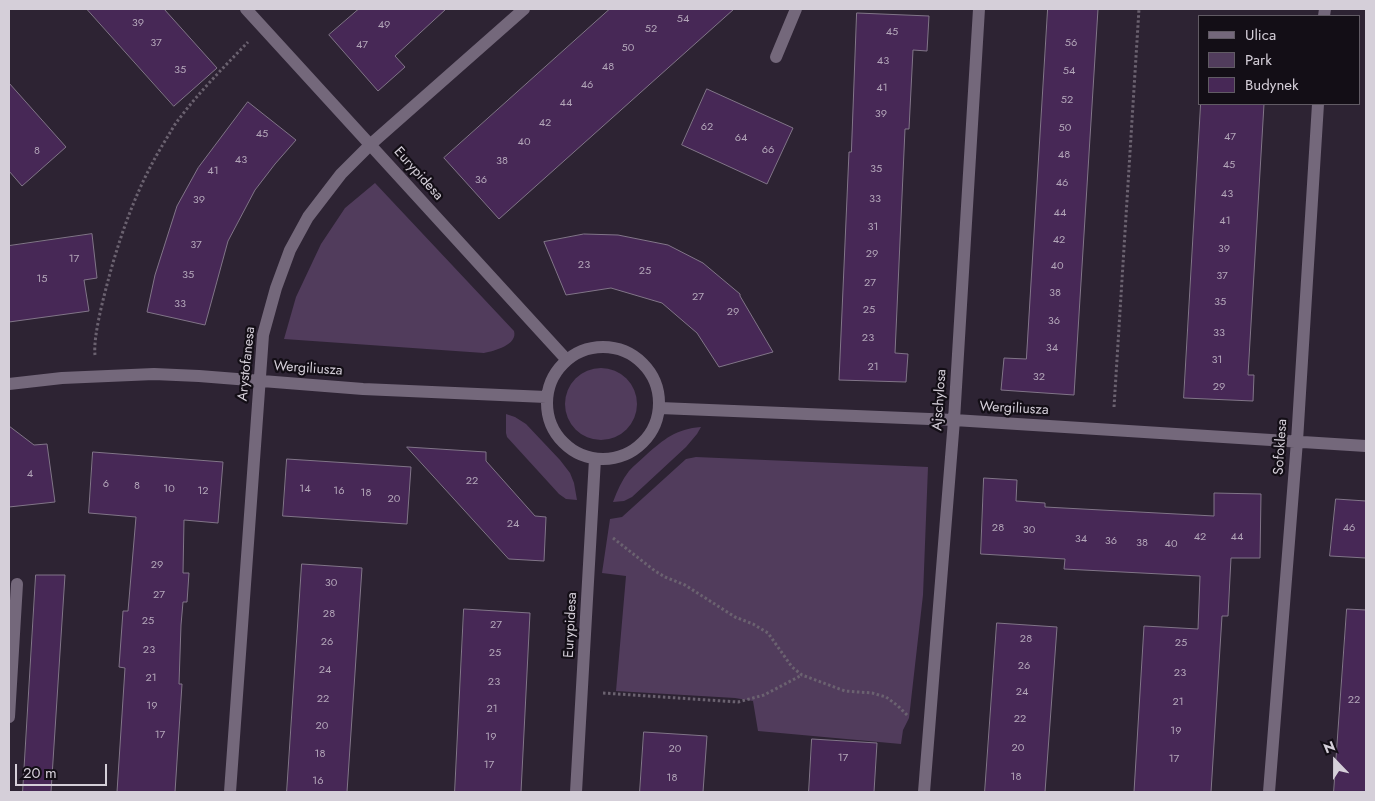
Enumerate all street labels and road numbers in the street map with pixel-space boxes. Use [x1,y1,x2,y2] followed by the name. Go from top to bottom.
[390,144,446,204] street label: Eurypidesa
[235,326,259,402] street label: Arystofanesa
[273,358,343,380] street label: Wergiliusza
[929,369,951,431] street label: Ajschylosa
[979,399,1049,419] street label: Wergiliusza
[1271,419,1291,475] street label: Sofoklesa
[561,592,581,658] street label: Eurypidesa

